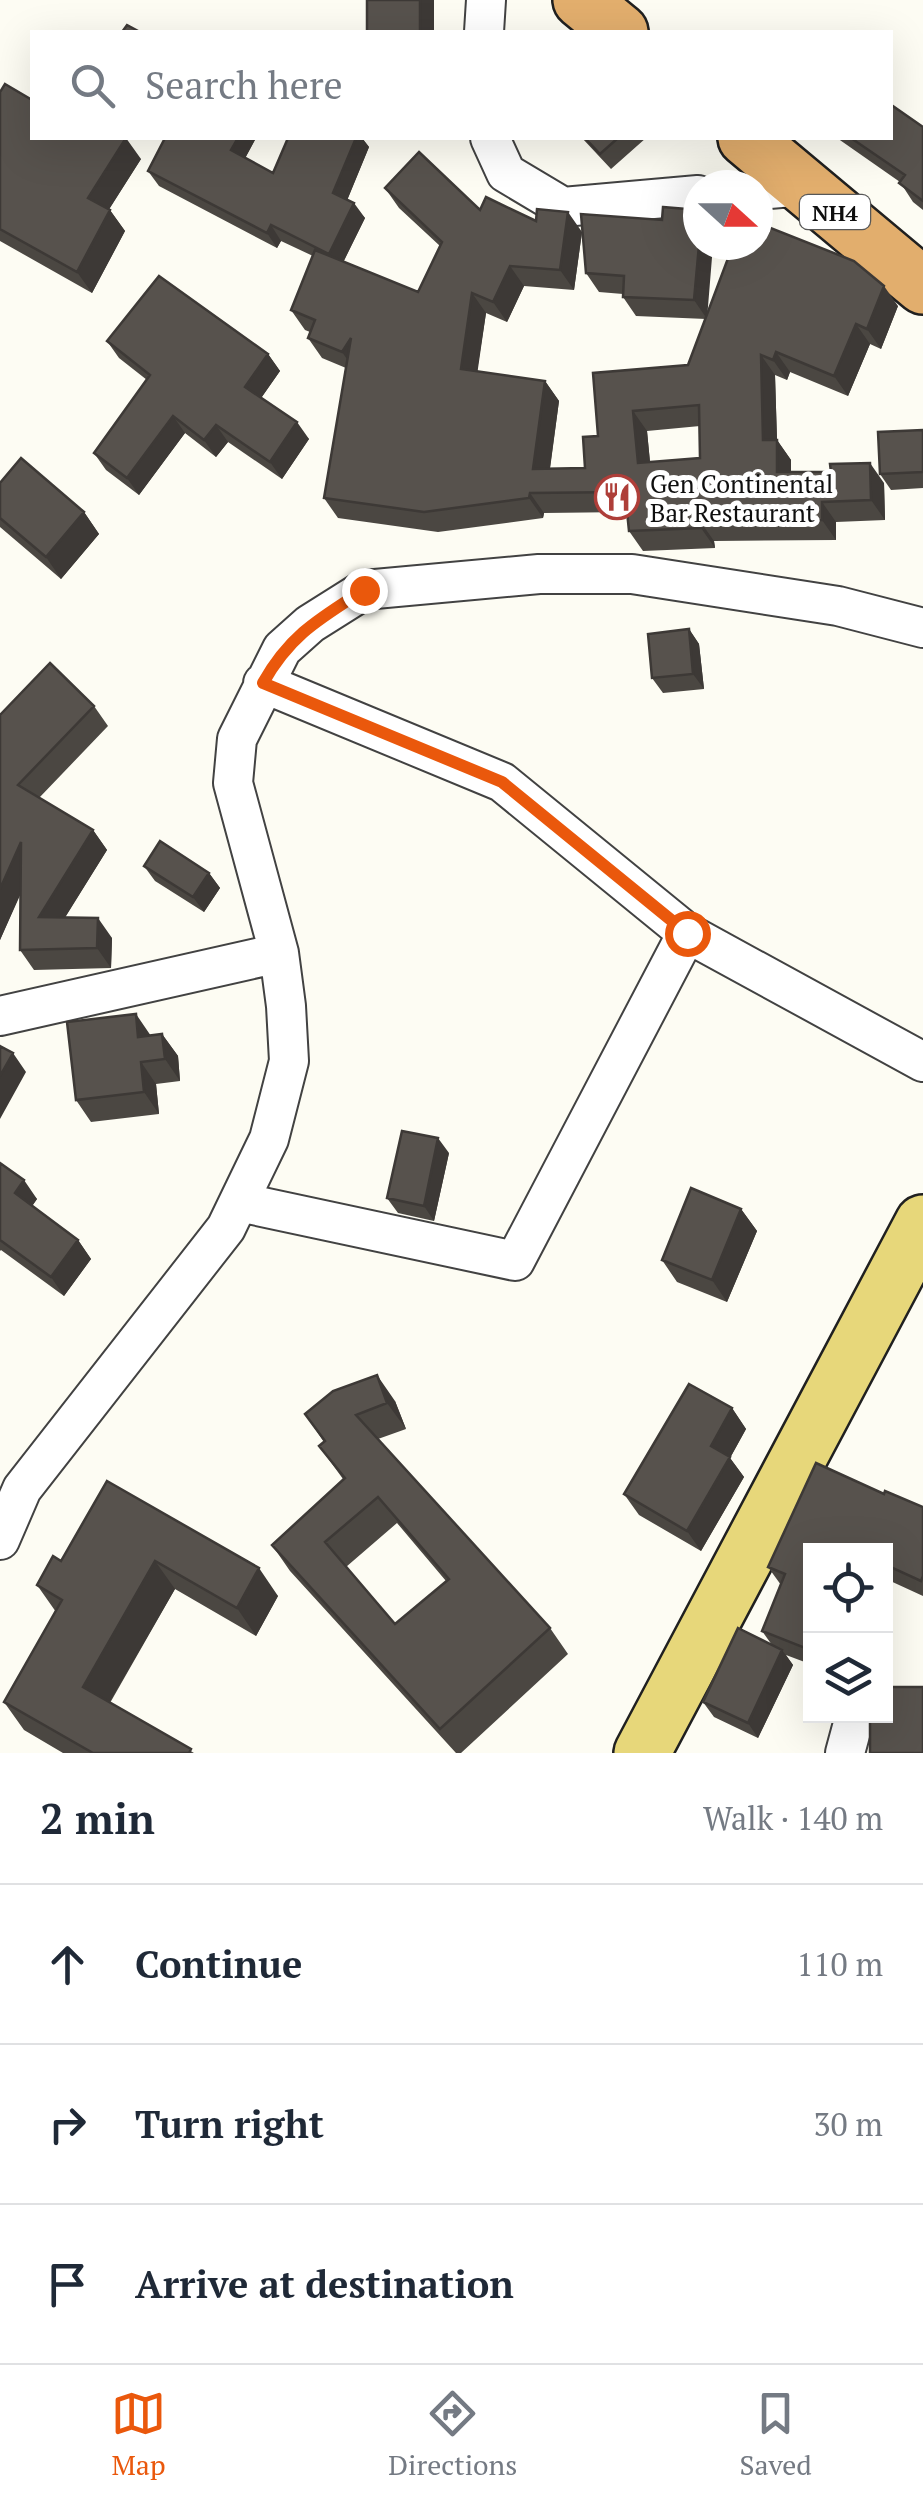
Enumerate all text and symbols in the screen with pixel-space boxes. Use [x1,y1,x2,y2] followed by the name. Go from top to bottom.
[30,30,893,140] search box
[65,58,120,113] icon: search
[145,60,343,110] text: Search here
[683,170,773,260] north arrow
[800,195,870,229] road number: NH4
[650,467,833,529] place label: Gen Continental Bar Restaurant
[594,474,640,520] restaurant icon: Gen Continental Bar Restaurant
[342,568,388,614] route end
[665,911,711,957] route start
[803,1543,893,1723] map controls
[803,1543,893,1633] button: locate
[803,1633,893,1723] button: layers
[40,1790,155,1846] text: 2 min
[703,1797,883,1839] text: Walk · 140 m
[40,1937,95,1992] icon: ahead
[135,1939,302,1989] text: Continue
[796,1943,883,1985] text: 110 m
[40,2097,95,2152] icon: right
[135,2099,324,2149] text: Turn right
[813,2103,883,2145] text: 30 m
[40,2257,95,2312] icon: arrive
[135,2259,514,2309] text: Arrive at destination
[111,2386,166,2483] tab: Map
[388,2386,517,2483] tab: Directions
[739,2386,812,2483] tab: Saved

